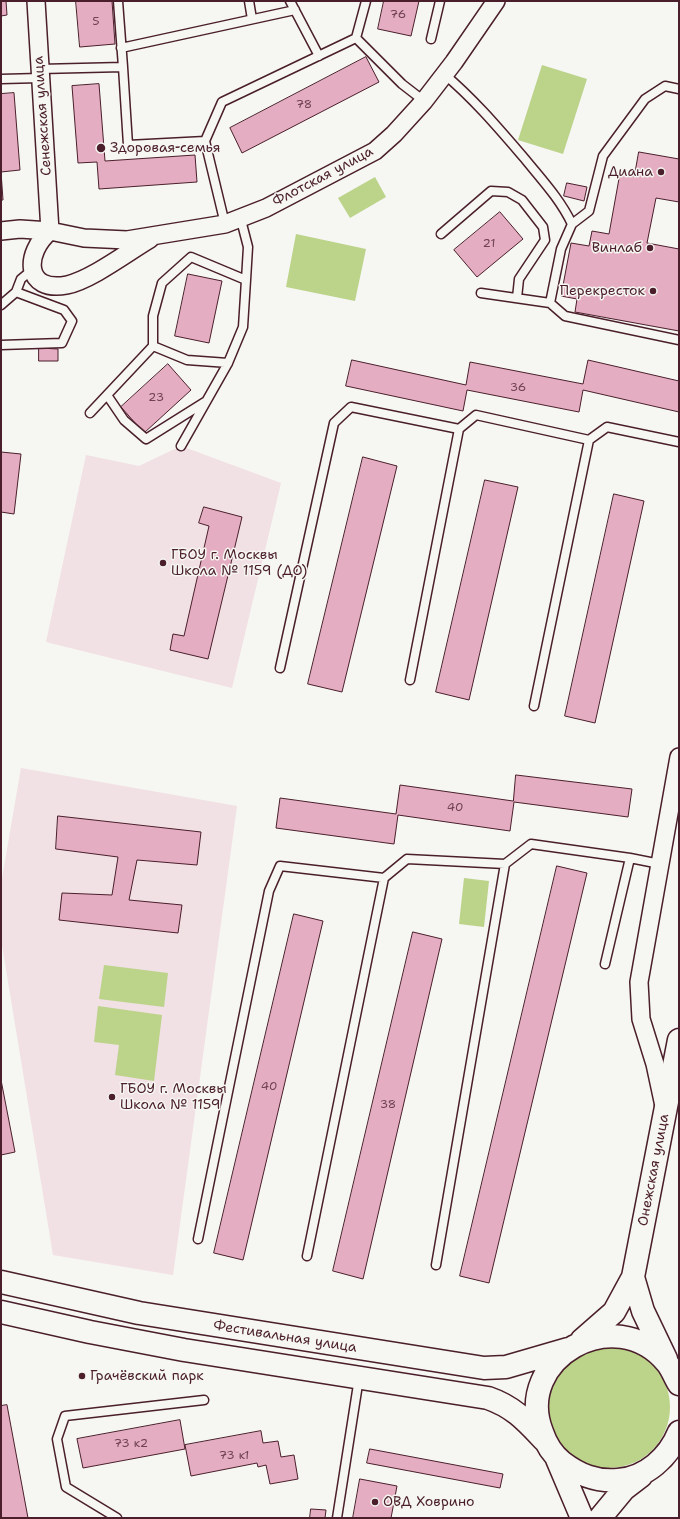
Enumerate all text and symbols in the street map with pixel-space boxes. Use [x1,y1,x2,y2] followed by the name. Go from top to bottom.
[390,8,406,22] house number: 76
[92,15,100,29] house number: 5
[30,56,56,176] street label: Сенежская улица
[296,98,312,112] house number: 78
[110,140,220,156] place label: Здоровая семья
[95,142,107,154] marker: Здоровая семья
[270,143,376,211] street label: Флотская улица
[608,164,653,180] place label: Диана
[656,167,666,177] marker: Диана
[483,237,495,251] house number: 21
[592,240,642,256] place label: Винлаб
[645,243,655,253] marker: Винлаб
[560,283,645,299] place label: Перекресток
[648,286,658,296] marker: Перекресток
[510,381,526,395] house number: 36
[148,391,164,405] house number: 23
[171,547,307,580] place label: ГБОУ г. Москвы Школа № 1159 (ДО)
[158,558,168,568] marker: ГБОУ г. Москвы Школа № 1159 (ДО)
[447,801,463,815] house number: 40
[261,1080,277,1094] house number: 40
[120,1081,227,1114] place label: ГБОУ г. Москвы Школа № 1159
[107,1092,117,1102] marker: ГБОУ г. Москвы Школа № 1159
[380,1098,396,1112] house number: 38
[635,1112,673,1228] street label: Онежская улица
[212,1317,358,1357] street label: Фестивальная улица
[90,1368,204,1384] place label: Грачёвский парк
[77,1371,87,1381] marker: Грачёвский парк
[114,1437,148,1451] house number: 73 к2
[219,1449,249,1463] house number: 73 к1
[383,1494,475,1510] place label: ОВД Ховрино
[370,1497,380,1507] marker: ОВД Ховрино

